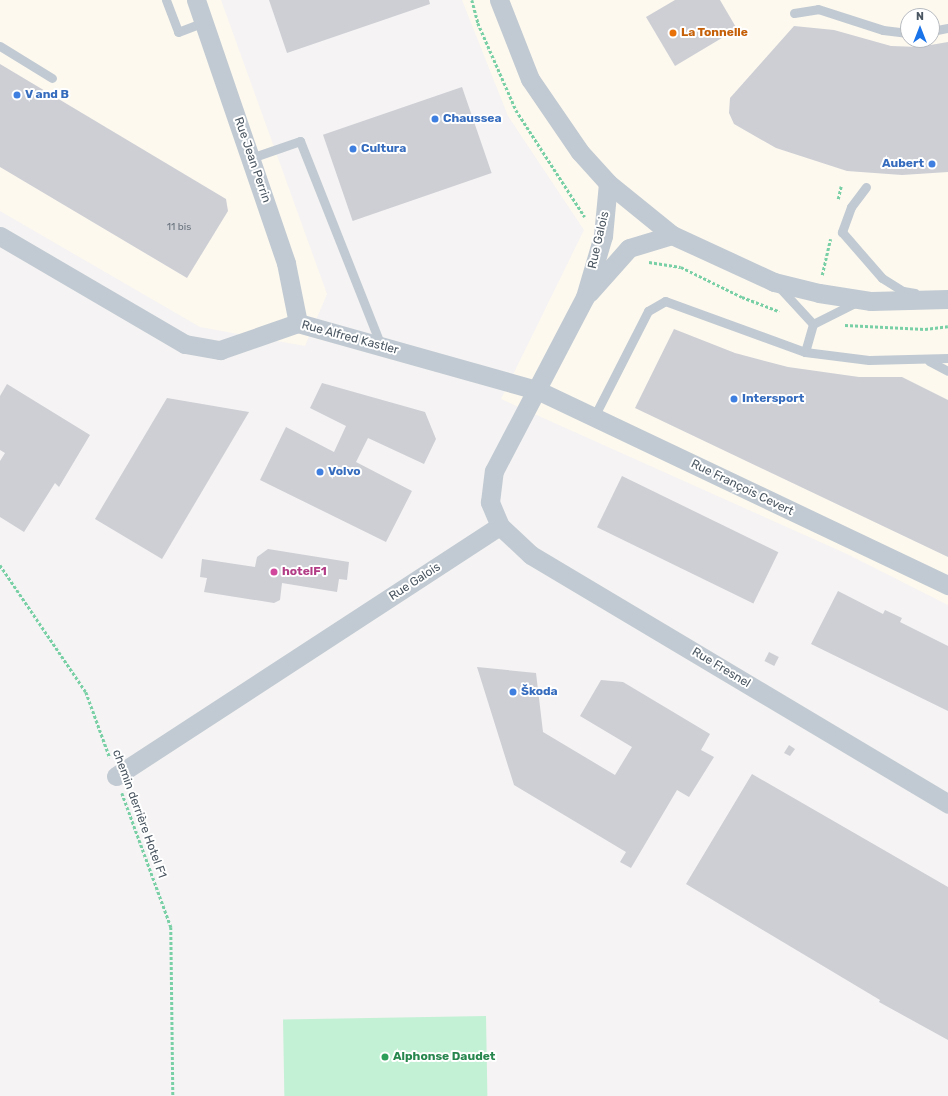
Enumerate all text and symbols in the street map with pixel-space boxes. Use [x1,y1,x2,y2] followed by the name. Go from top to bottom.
[900,8,940,48] north arrow
[916,10,924,23] text: N
[681,26,748,40] place label: La Tonnelle
[668,28,678,38] marker: La Tonnelle
[25,88,69,102] place label: V and B
[12,90,22,100] marker: V and B
[443,112,501,126] place label: Chaussea
[430,114,440,124] marker: Chaussea
[231,115,273,205] street label: Rue Jean Perrin
[361,142,406,156] place label: Cultura
[348,144,358,154] marker: Cultura
[882,157,924,171] place label: Aubert
[927,159,937,169] marker: Aubert
[585,210,613,270] street label: Rue Galois
[167,222,191,234] house number: 11 bis
[300,318,400,358] street label: Rue Alfred Kastler
[742,392,804,406] place label: Intersport
[729,394,739,404] marker: Intersport
[688,457,796,519] street label: Rue François Cevert
[328,465,361,479] place label: Volvo
[315,467,325,477] marker: Volvo
[387,560,443,604] street label: Rue Galois
[282,565,327,579] place label: hotelF1
[269,567,279,577] marker: hotelF1
[689,645,753,691] street label: Rue Fresnel
[521,685,558,699] place label: Škoda
[508,687,518,697] marker: Škoda
[109,748,169,880] street label: chemin derrière Hotel F1
[393,1050,495,1064] place label: Alphonse Daudet
[380,1052,390,1062] marker: Alphonse Daudet

